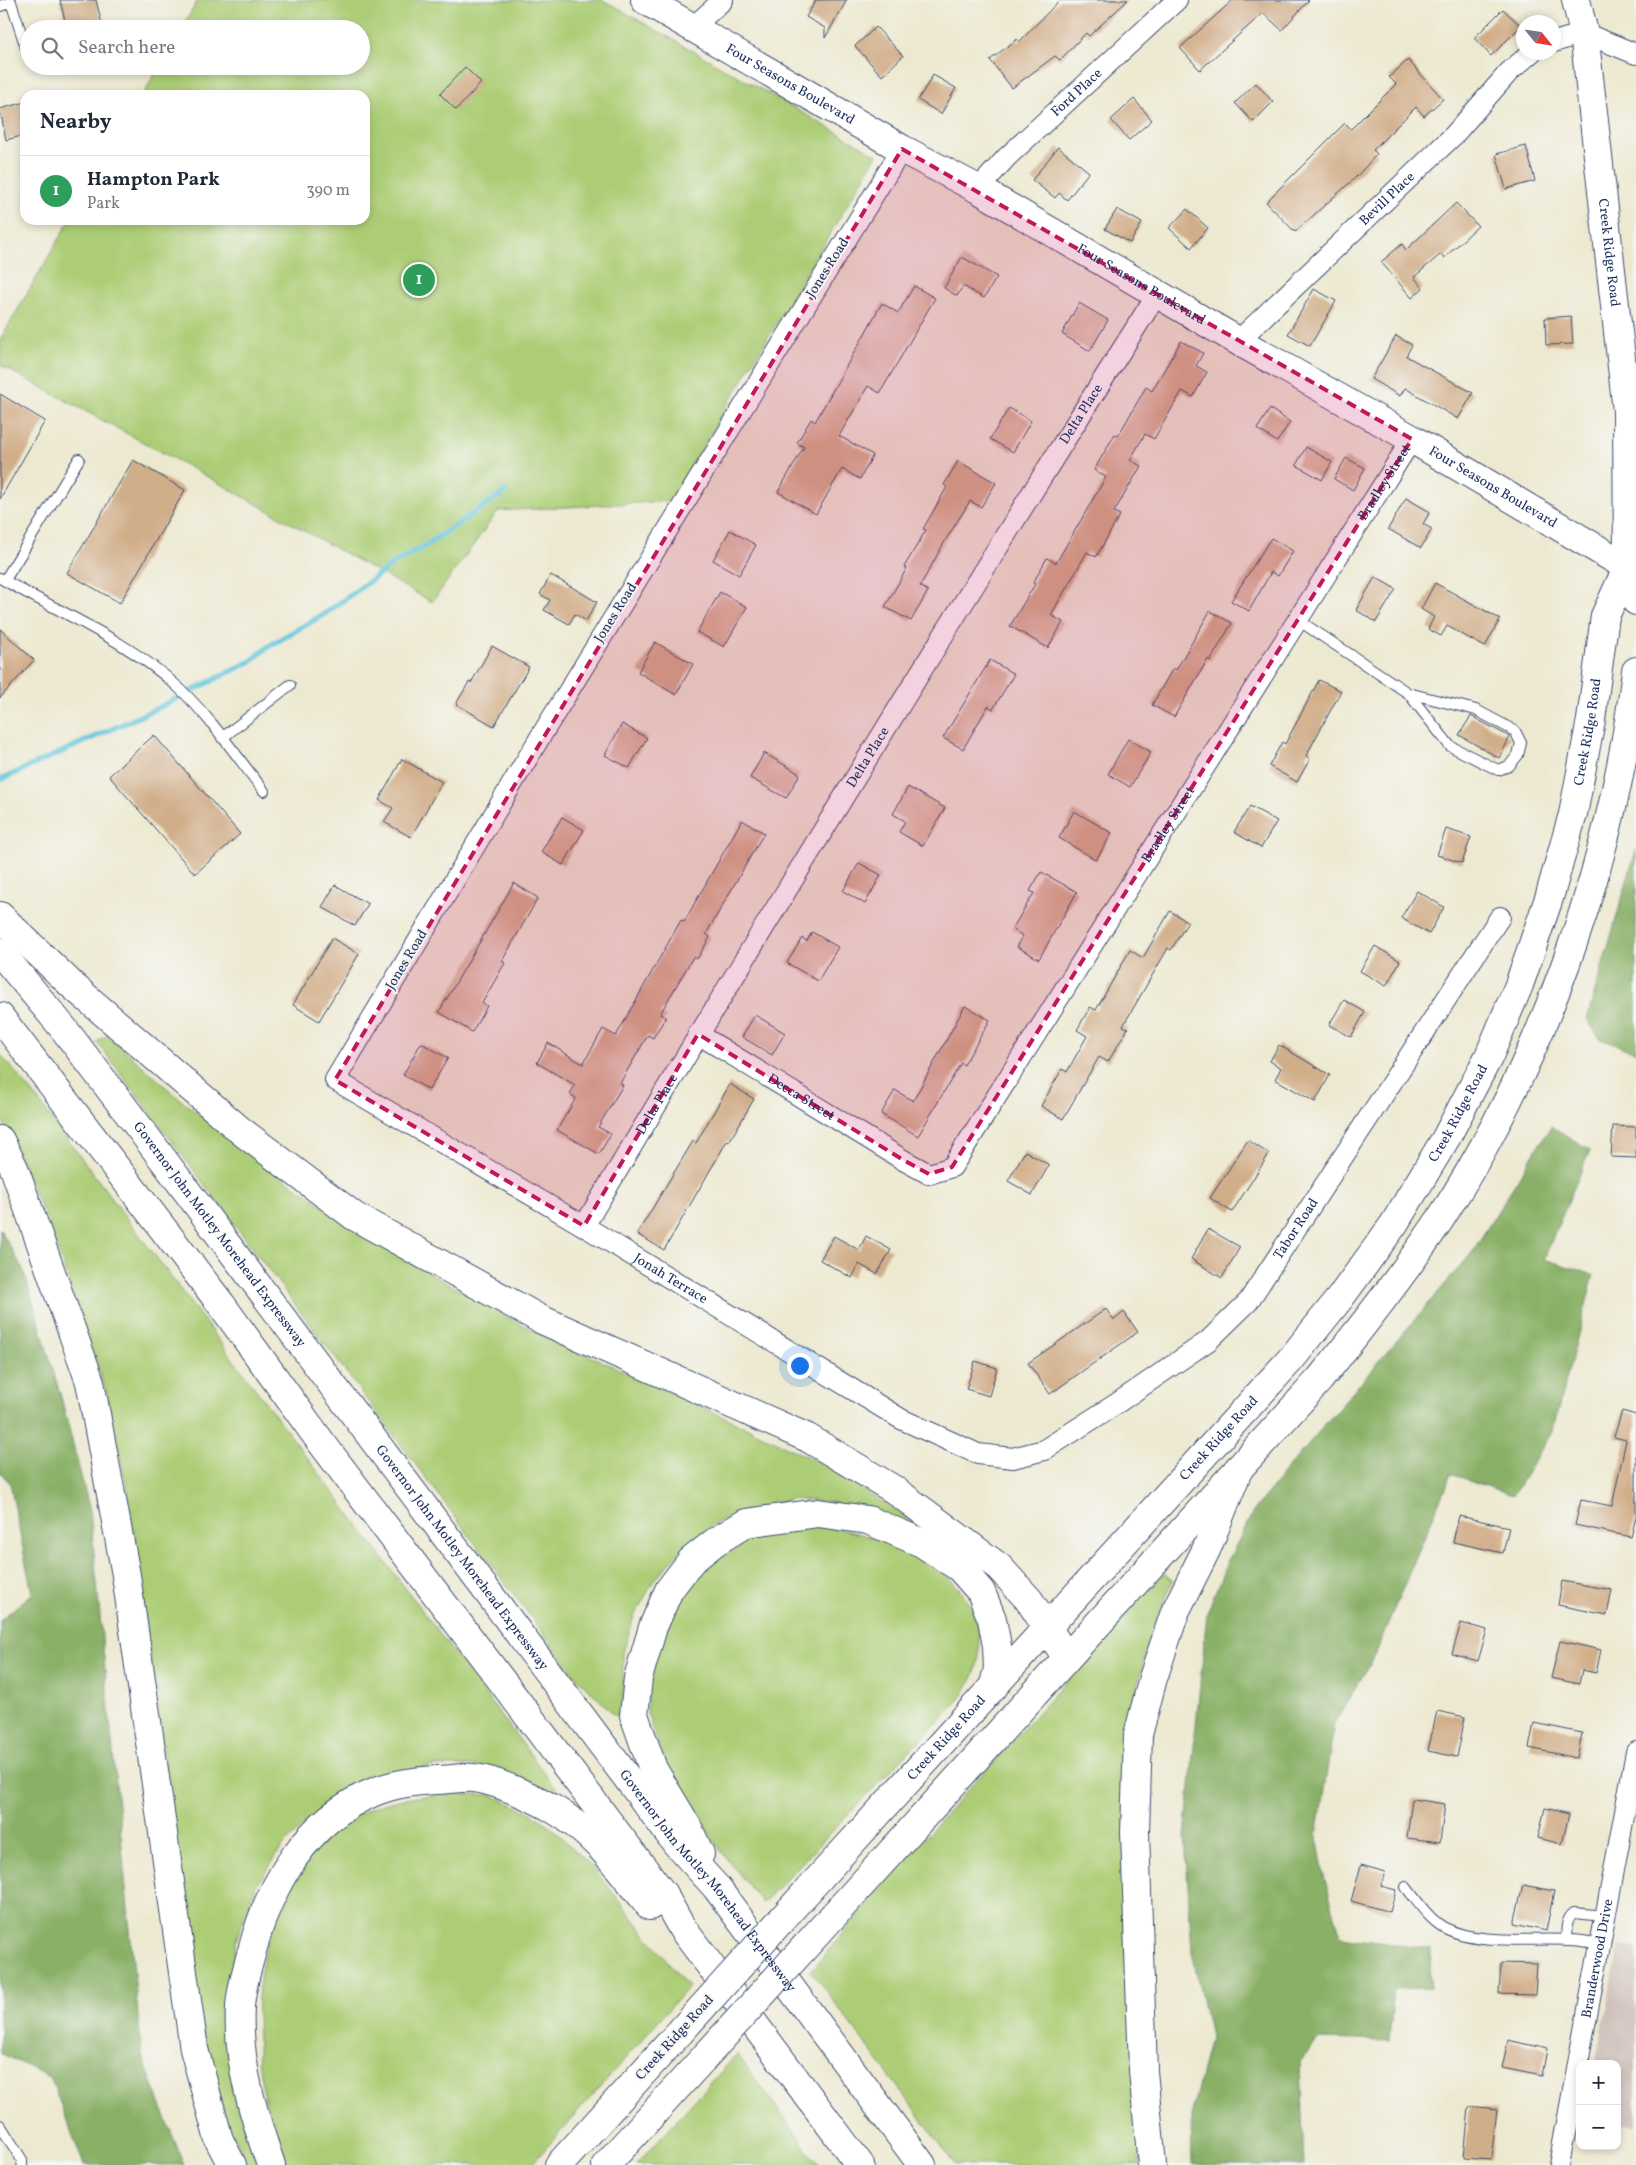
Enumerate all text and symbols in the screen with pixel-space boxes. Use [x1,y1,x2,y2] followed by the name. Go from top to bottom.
[1516,15,1561,60] north arrow
[20,20,370,75] search box
[38,34,66,62] icon: search
[78,35,175,61] text: Search here
[722,39,858,129] street label: Four Seasons Boulevard
[1047,64,1107,121] street label: Ford Place
[40,108,111,137] text: Nearby
[87,167,220,193] text: Hampton Park
[1355,167,1419,230] street label: Bevill Place
[53,180,59,202] text: 1
[307,180,350,202] text: 390 m
[87,193,120,215] text: Park
[1593,198,1625,308] street label: Creek Ridge Road
[802,234,854,302] street label: Jones Road
[1073,239,1209,330] street label: Four Seasons Boulevard
[403,261,435,299] pin: 1
[1055,380,1108,448] street label: Delta Place
[1353,441,1416,524] street label: Bradley Street
[1425,442,1561,533] street label: Four Seasons Boulevard
[590,579,642,647] street label: Jones Road
[1569,677,1606,787] street label: Creek Ridge Road
[842,723,894,791] street label: Delta Place
[1137,783,1200,867] street label: Bradley Street
[381,926,433,994] street label: Jones Road
[1424,1061,1492,1166] street label: Creek Ridge Road
[764,1069,839,1125] street label: Decca Street
[631,1070,683,1138] street label: Delta Place
[129,1118,311,1352] street label: Governor John Motley Morehead Expressway
[1269,1194,1323,1263] street label: Tabor Road
[630,1249,711,1309] street label: Jonah Terrace
[787,1353,813,1379] your location
[1175,1392,1263,1485] street label: Creek Ridge Road
[371,1441,553,1675] street label: Governor John Motley Morehead Expressway
[903,1691,990,1785] street label: Creek Ridge Road
[615,1766,801,1996] street label: Governor John Motley Morehead Expressway
[1577,1897,1618,2020] street label: Branderwood Drive
[632,1991,718,2085] street label: Creek Ridge Road
[1576,2060,1621,2150] map controls
[1576,2060,1621,2105] button: +
[1576,2105,1621,2150] button: −

